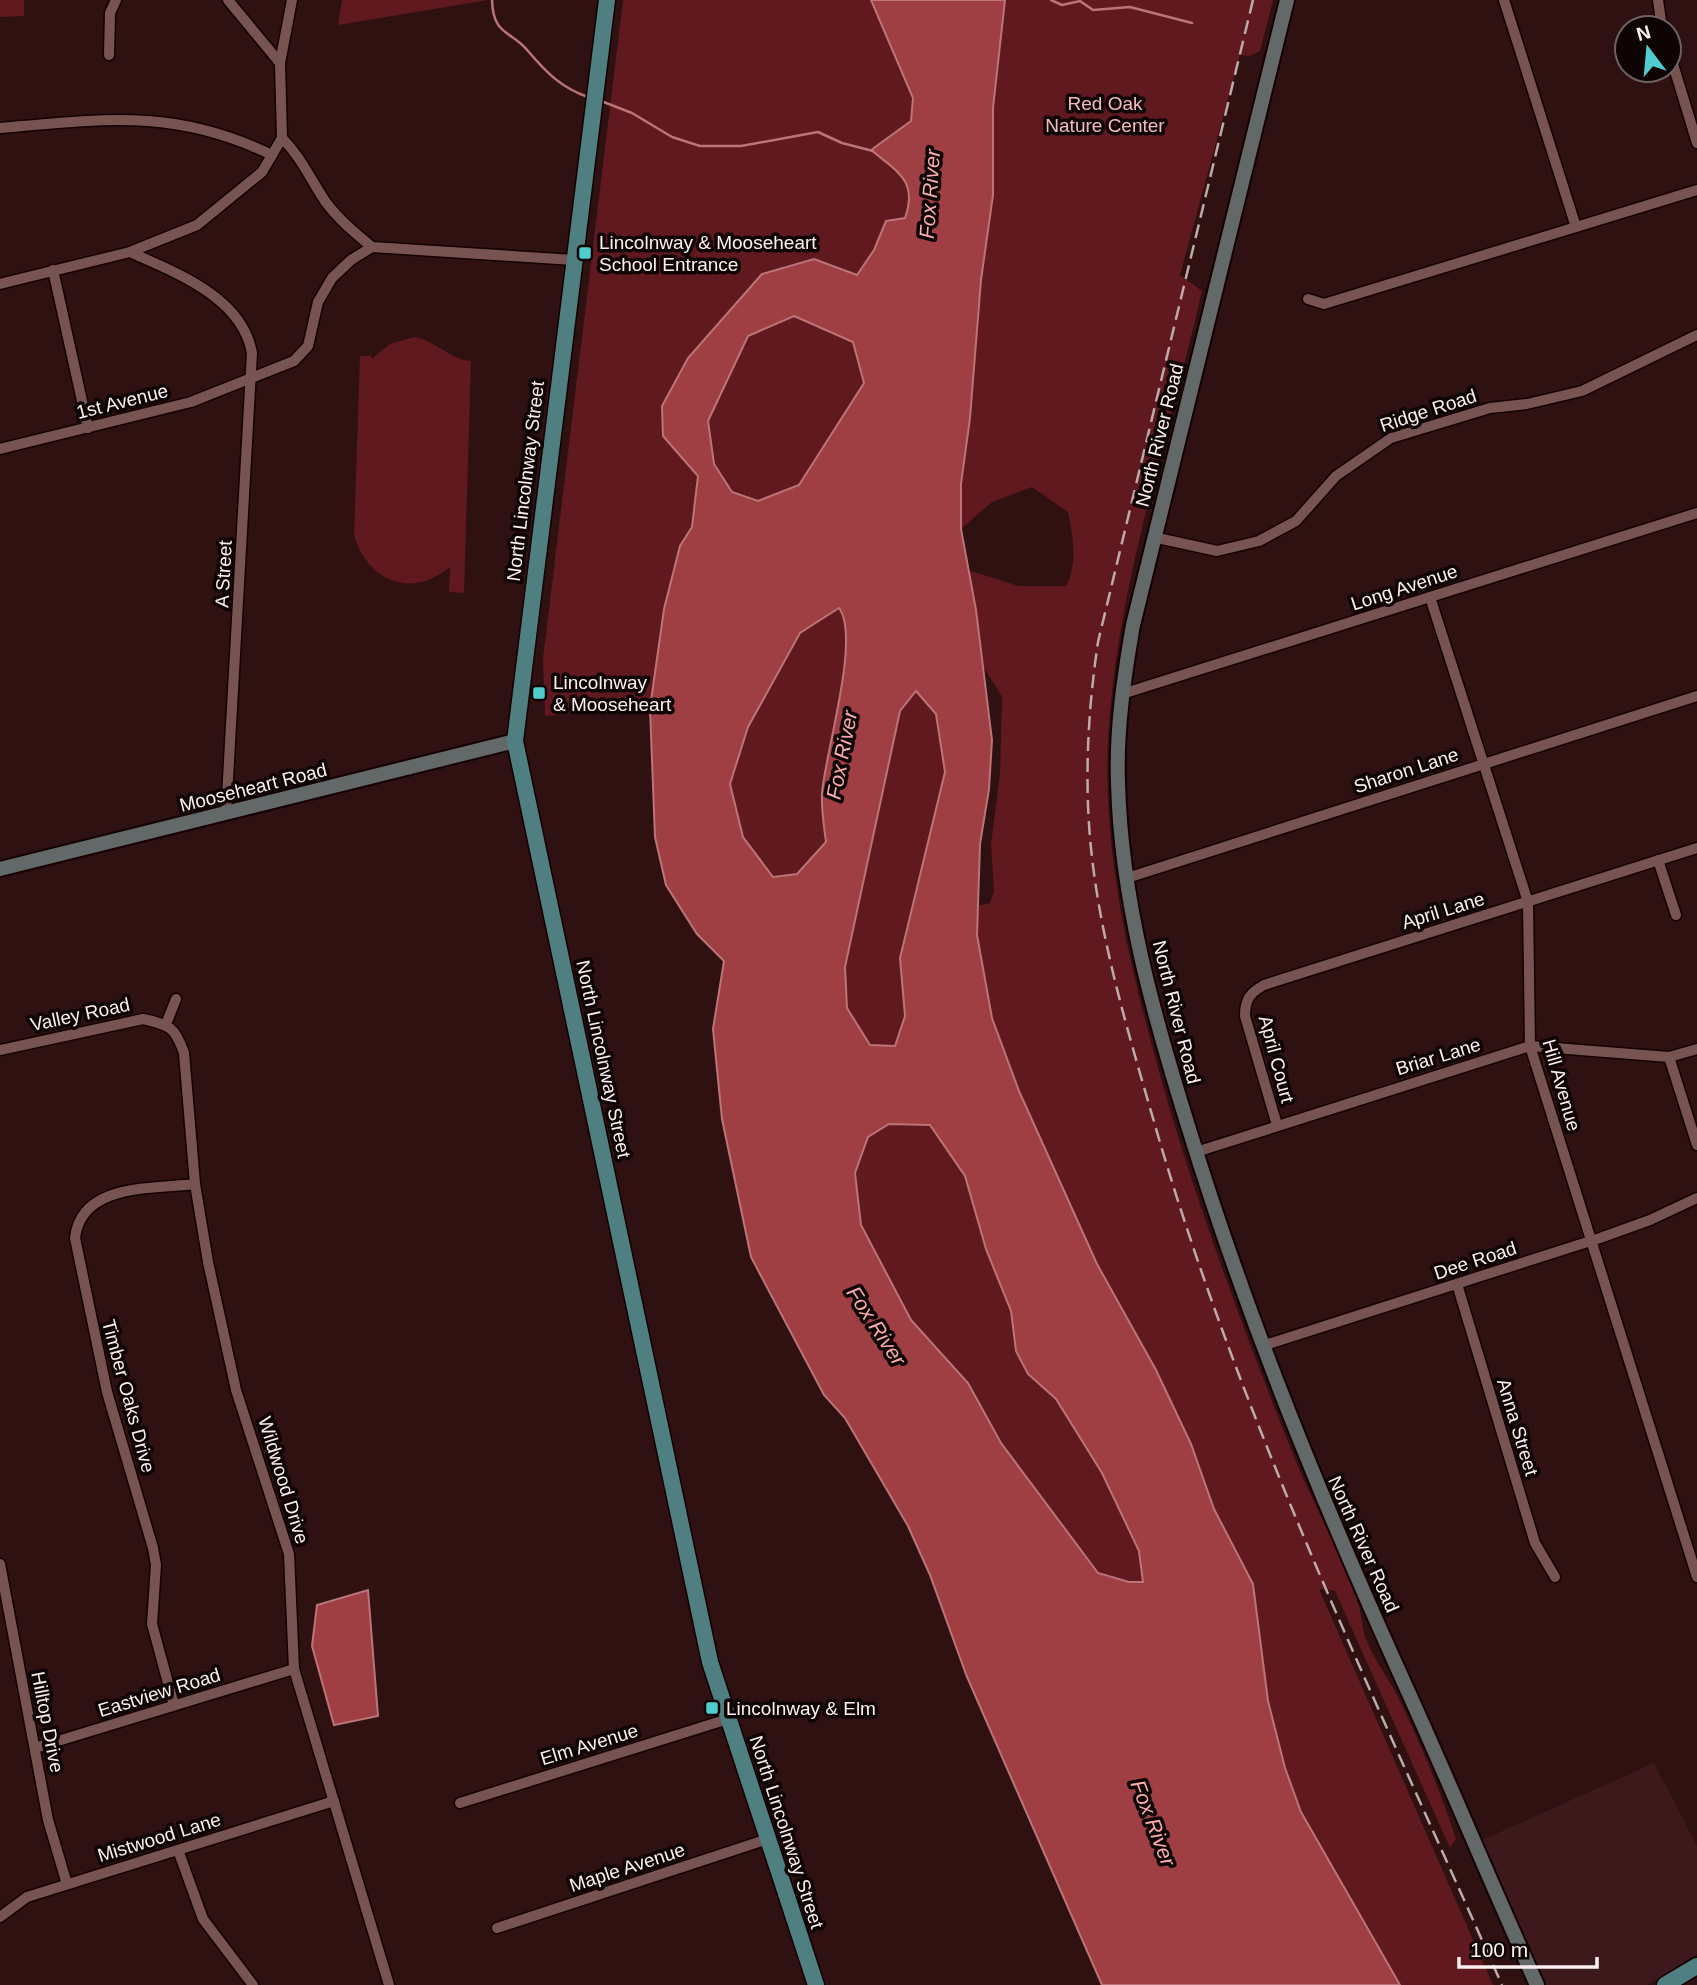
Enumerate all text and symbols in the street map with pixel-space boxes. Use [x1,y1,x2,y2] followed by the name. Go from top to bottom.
[1613,14,1683,84] north arrow
[1634,21,1653,45] text: N
[1045,93,1165,136] park label: Red Oak Nature Center
[915,147,944,240] water label: Fox River
[599,232,817,275] place label: Lincolnway & Mooseheart School Entrance
[577,245,593,261] marker: Lincolnway & Mooseheart School Entrance
[1132,361,1187,509] street label: North River Road
[503,379,548,582] street label: North Lincolnway Street
[74,380,170,423] street label: 1st Avenue
[1377,385,1479,436] street label: Ridge Road
[211,539,236,608] street label: A Street
[1348,560,1460,615] street label: Long Avenue
[553,672,672,715] place label: Lincolnway & Mooseheart
[531,685,547,701] marker: Lincolnway & Mooseheart
[822,708,862,801] water label: Fox River
[1351,744,1461,797] street label: Sharon Lane
[177,759,329,816] street label: Mooseheart Road
[1399,888,1487,933] street label: April Lane
[1149,938,1204,1086] street label: North River Road
[572,958,635,1161] street label: North Lincolnway Street
[29,994,132,1035] street label: Valley Road
[1255,1013,1298,1106] street label: April Court
[1393,1034,1483,1079] street label: Briar Lane
[1538,1037,1585,1134] street label: Hill Avenue
[1431,1237,1519,1284] street label: Dee Road
[842,1282,911,1371] water label: Fox River
[98,1317,159,1475] street label: Timber Oaks Drive
[1493,1376,1542,1479] street label: Anna Street
[254,1414,313,1546] street label: Wildwood Drive
[1324,1473,1403,1616] street label: North River Road
[95,1664,223,1721] street label: Eastview Road
[27,1670,68,1774] street label: Hilltop Drive
[726,1698,876,1719] place label: Lincolnway & Elm
[704,1700,720,1716] marker: Lincolnway & Elm
[538,1720,641,1769] street label: Elm Avenue
[745,1733,828,1932] street label: North Lincolnway Street
[1127,1777,1181,1870] water label: Fox River
[95,1809,223,1866] street label: Mistwood Lane
[567,1839,687,1896] street label: Maple Avenue
[1459,1926,1597,1970] scale bar
[1470,1938,1528,1961] text: 100 m

